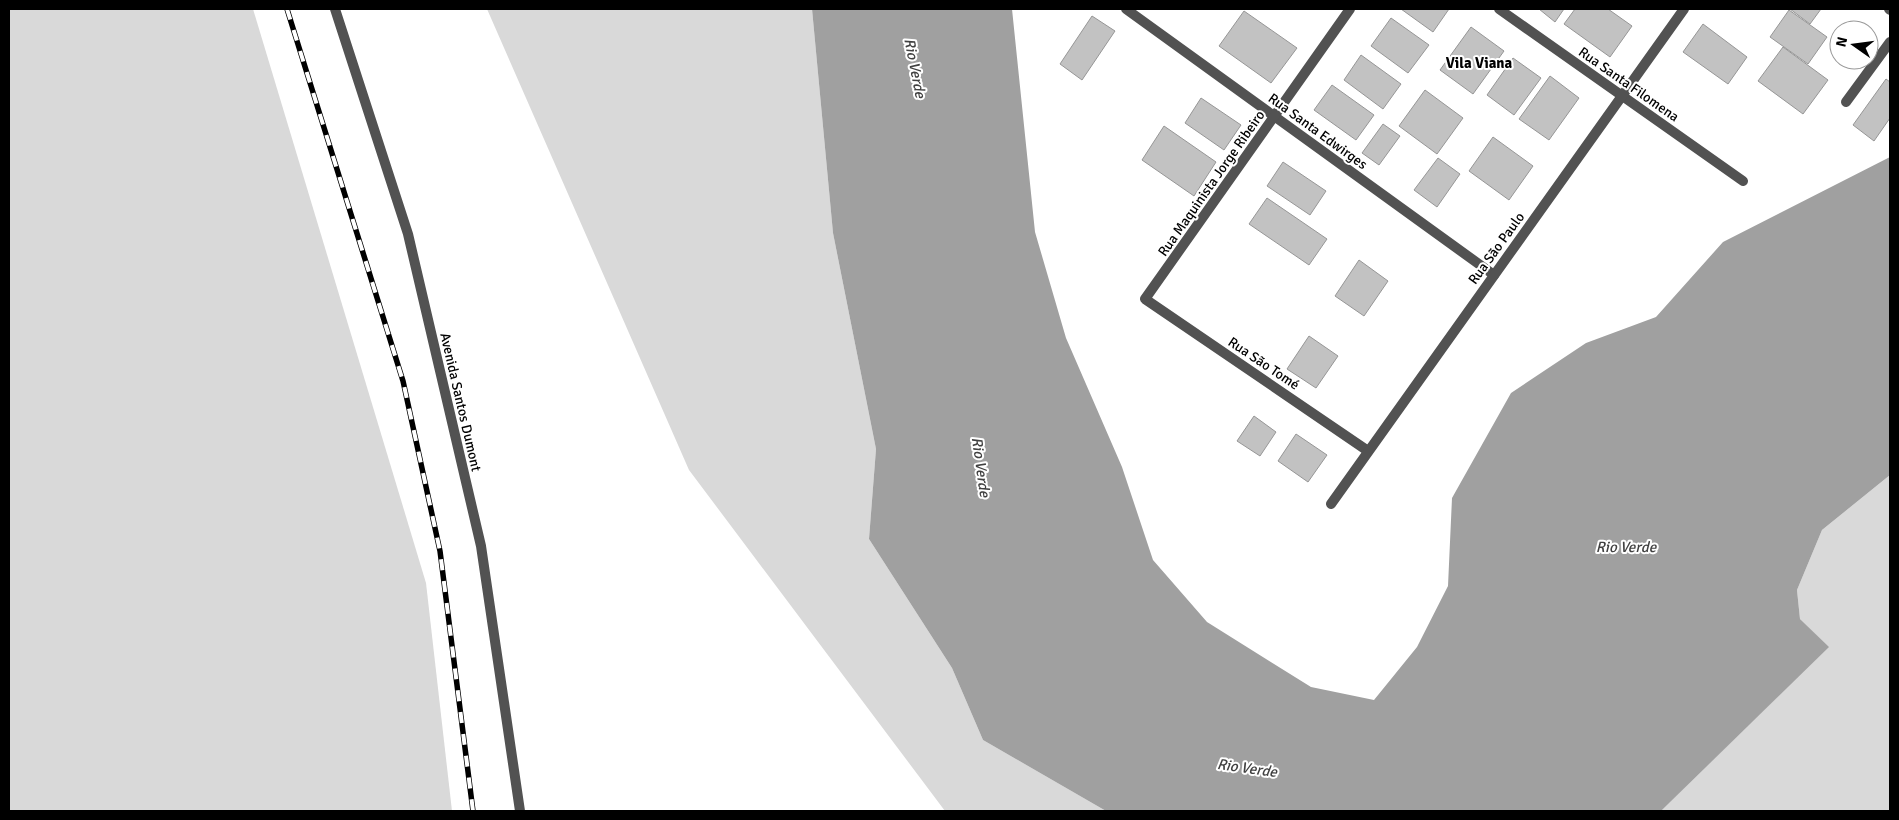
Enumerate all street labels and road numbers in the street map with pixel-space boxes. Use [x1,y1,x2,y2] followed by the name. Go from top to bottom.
[1575,43,1682,125] street label: Rua Santa Filomena
[1265,90,1371,173] street label: Rua Santa Edwirges
[1154,107,1268,260] street label: Rua Maquinista Jorge Ribeiro
[1465,209,1528,288] street label: Rua São Paulo
[436,331,485,473] street label: Avenida Santos Dumont
[1225,333,1303,393] street label: Rua São Tomé

